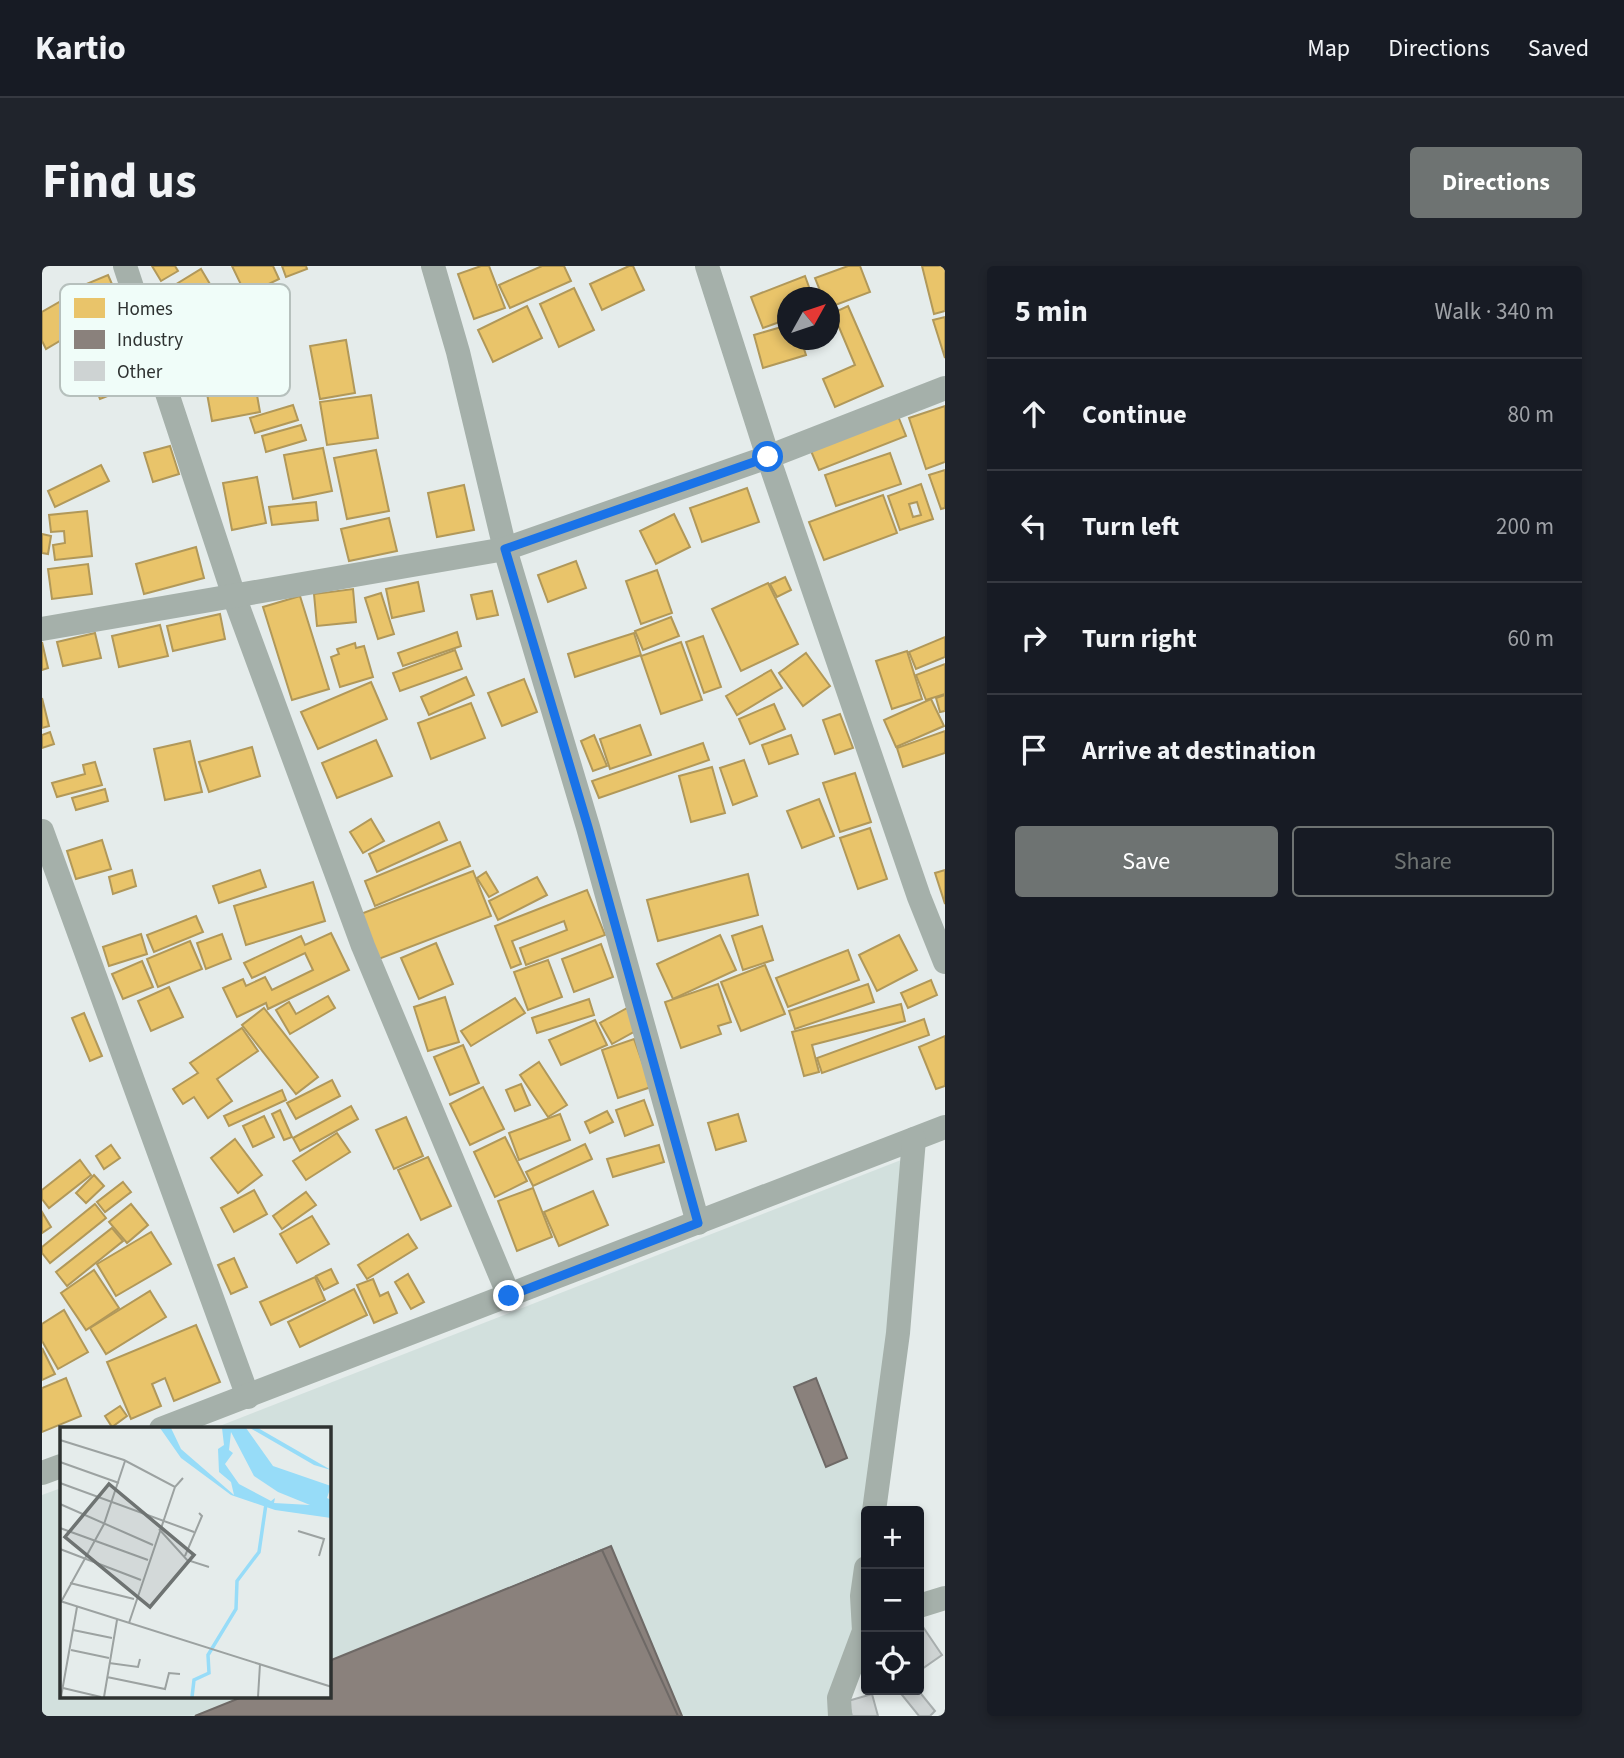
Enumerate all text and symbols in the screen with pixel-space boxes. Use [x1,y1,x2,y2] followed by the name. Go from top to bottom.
[35,25,126,72] text: Kartio
[1307,31,1350,66] text: Map
[1388,31,1490,66] text: Directions
[1528,31,1589,66] text: Saved
[42,147,197,217] text: Find us
[1410,147,1582,218] button: Directions
[60,284,290,396] legend
[777,287,840,350] north arrow
[1015,290,1088,333] text: 5 min
[1435,295,1554,328] text: Walk · 340 m
[117,296,173,323] text: Homes
[117,327,183,354] text: Industry
[117,359,163,386] text: Other
[1015,395,1053,433] icon: ahead
[1082,396,1187,433] text: Continue
[1507,398,1554,431] text: 80 m
[752,441,783,472] route start
[1015,507,1053,545] icon: left
[1082,508,1179,545] text: Turn left
[1496,510,1554,543] text: 200 m
[1015,619,1053,657] icon: right
[1082,620,1197,657] text: Turn right
[1507,622,1554,655] text: 60 m
[1015,731,1053,769] icon: arrive
[1082,732,1316,769] text: Arrive at destination
[1015,826,1278,897] button: Save
[1292,826,1554,897] button: Share
[493,1280,524,1311] route end
[60,1427,331,1698] inset map
[861,1506,924,1695] map controls
[861,1506,924,1569] button: +
[861,1569,924,1632] button: −
[861,1632,924,1695] button: locate

